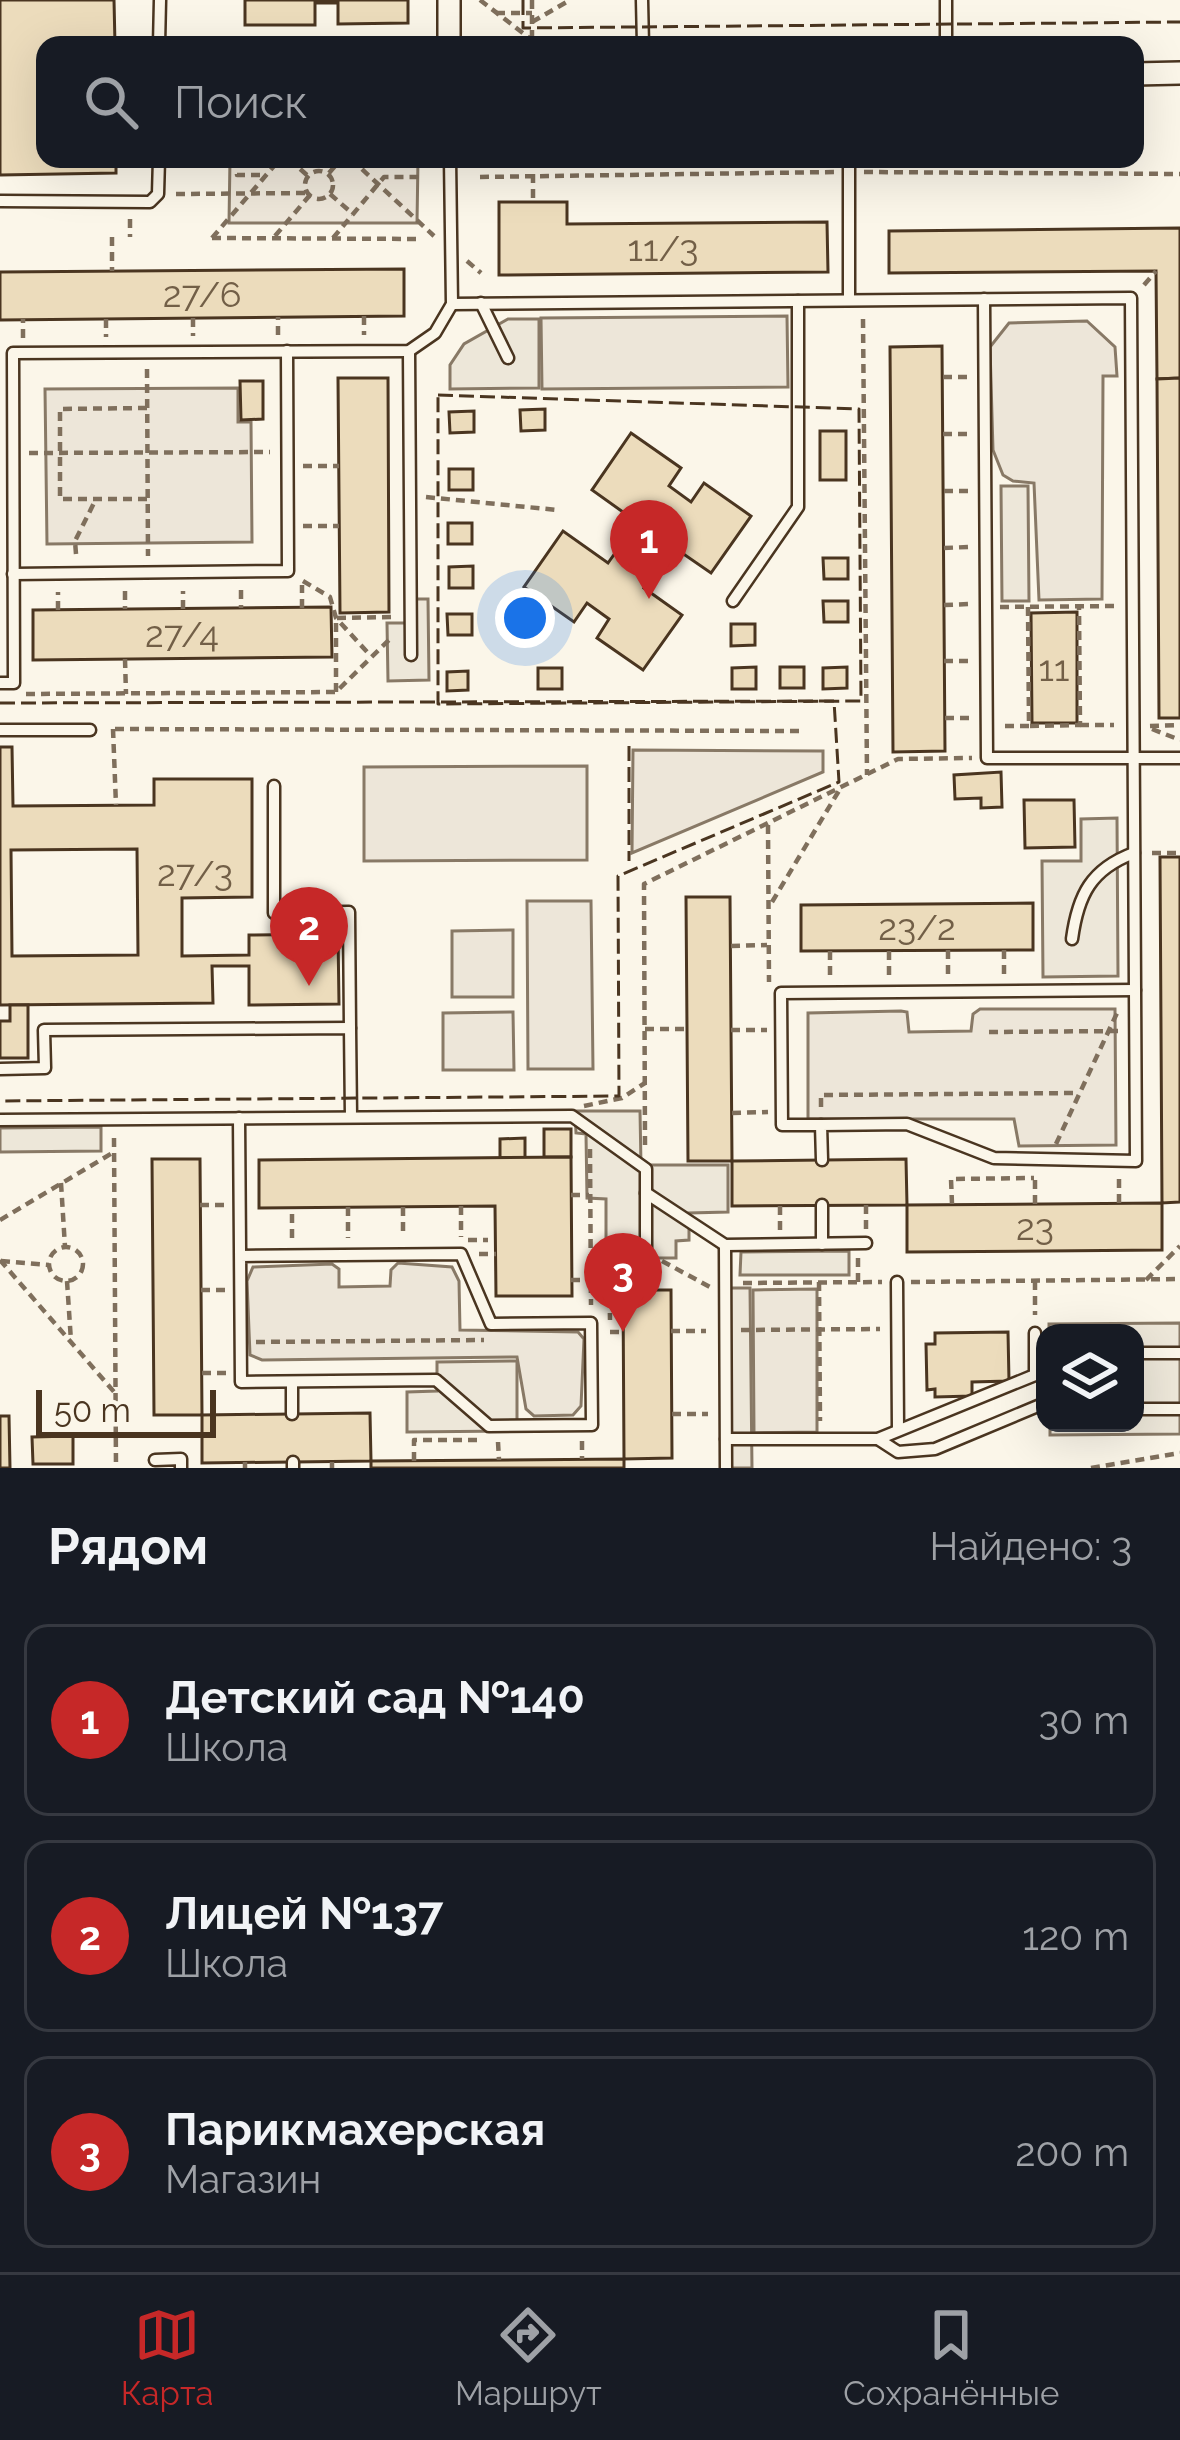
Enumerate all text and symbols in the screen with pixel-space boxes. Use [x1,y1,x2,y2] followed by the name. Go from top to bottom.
[36,36,1144,168] search box
[78,69,144,135] icon: search
[174,76,308,129] text: Поиск
[628,227,698,269] house number: 11/3
[163,273,241,315] house number: 27/6
[610,500,688,599] pin: 1
[495,588,555,648] your location
[145,613,219,655] house number: 27/4
[1039,647,1069,689] house number: 11
[157,852,233,894] house number: 27/3
[270,887,348,986] pin: 2
[878,906,956,948] house number: 23/2
[1016,1206,1054,1248] house number: 23
[584,1233,662,1332] pin: 3
[1036,1324,1144,1432] map controls
[1036,1324,1144,1432] button: layers
[36,1384,216,1437] scale bar
[54,1391,131,1430] text: 50 m
[48,1516,208,1576] text: Рядом
[929,1523,1132,1569] text: Найдено: 3
[165,1671,585,1724] text: Детский сад №140
[80,1697,100,1743] text: 1
[1039,1697,1129,1743] text: 30 m
[165,1724,288,1770] text: Школа
[165,1887,443,1940] text: Лицей №137
[79,1913,101,1959] text: 2
[1022,1913,1129,1959] text: 120 m
[165,1940,288,1986] text: Школа
[165,2103,545,2156] text: Парикмахерская
[79,2129,101,2175] text: 3
[1015,2129,1129,2175] text: 200 m
[165,2156,321,2202] text: Магазин
[121,2302,214,2413] tab: Карта
[455,2302,602,2413] tab: Маршрут
[843,2302,1059,2413] tab: Сохранённые

